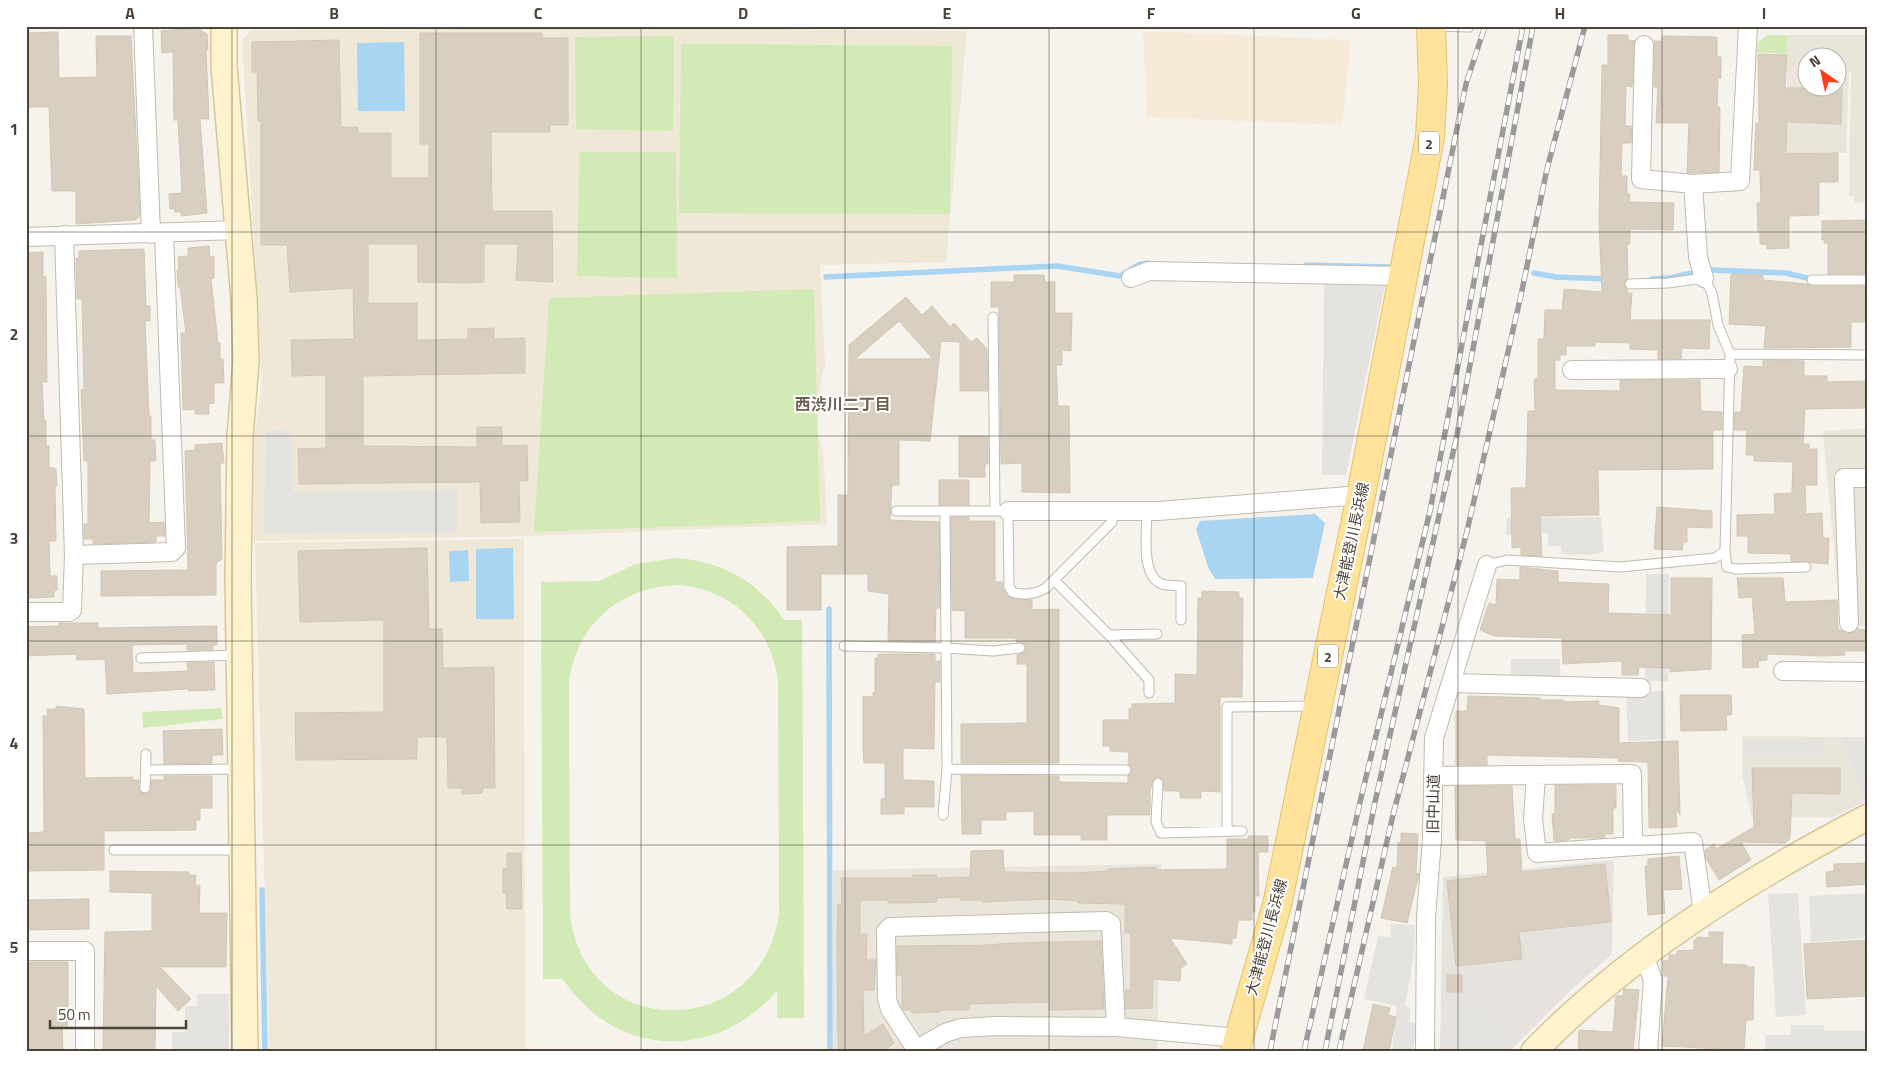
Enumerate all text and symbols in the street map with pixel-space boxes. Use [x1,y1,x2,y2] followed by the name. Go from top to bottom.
[125,1,135,25] text: A
[329,1,339,25] text: B
[534,1,543,25] text: C
[738,1,748,25] text: D
[943,1,952,25] text: E
[1147,1,1156,25] text: F
[1351,1,1361,25] text: G
[1555,1,1565,25] text: H
[1762,1,1766,25] text: I
[1796,48,1846,98] north arrow
[1805,49,1824,72] text: N
[10,117,18,141] text: 1
[1419,132,1439,154] road number: 2
[10,322,18,346] text: 2
[795,392,891,416] district label: 西渋川二丁目
[1327,480,1375,602] street label: 大津能登川長浜線
[10,526,18,550] text: 3
[1318,644,1338,668] road number: 2
[10,731,19,755] text: 4
[1421,774,1445,834] street label: 旧中山道
[1239,876,1293,998] street label: 大津能登川長浜線
[10,935,19,959] text: 5
[50,997,186,1029] scale bar
[58,1003,91,1026] text: 50 m

